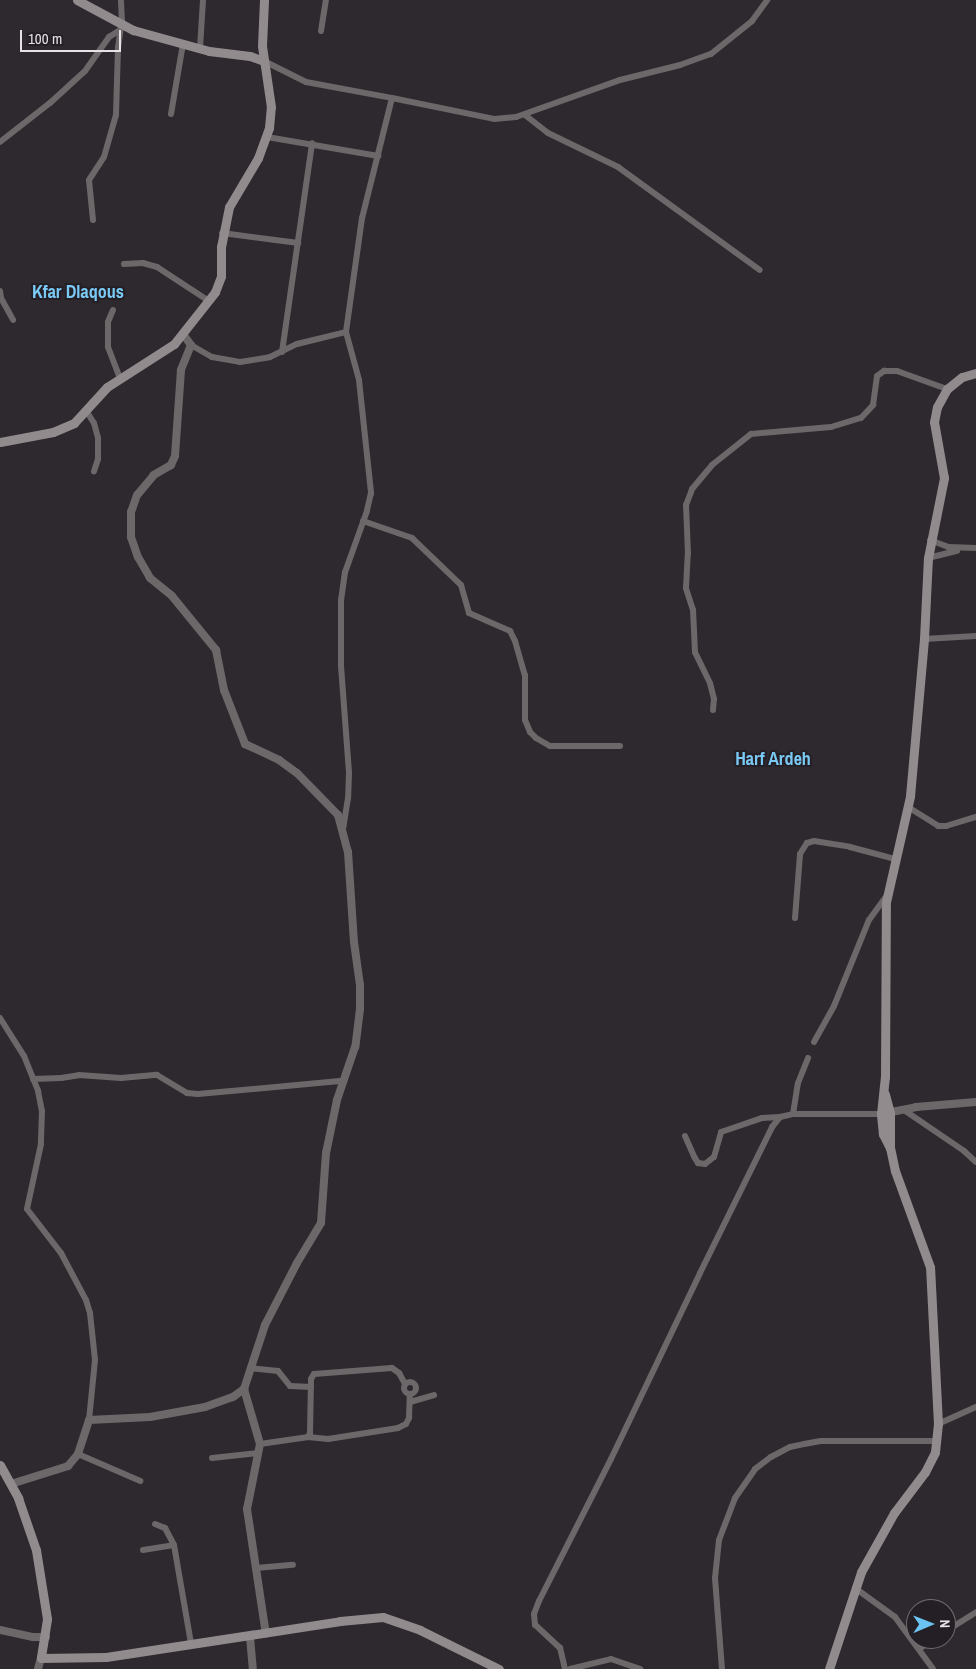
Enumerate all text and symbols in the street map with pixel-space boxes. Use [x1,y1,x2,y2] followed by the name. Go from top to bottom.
[22,20,124,52] scale bar
[28,28,62,49] text: 100 m
[32,281,124,303] district label: Kfar Dlaqous
[735,748,811,770] district label: Harf Ardeh
[906,1599,956,1649] north arrow
[936,1619,954,1628] text: N

